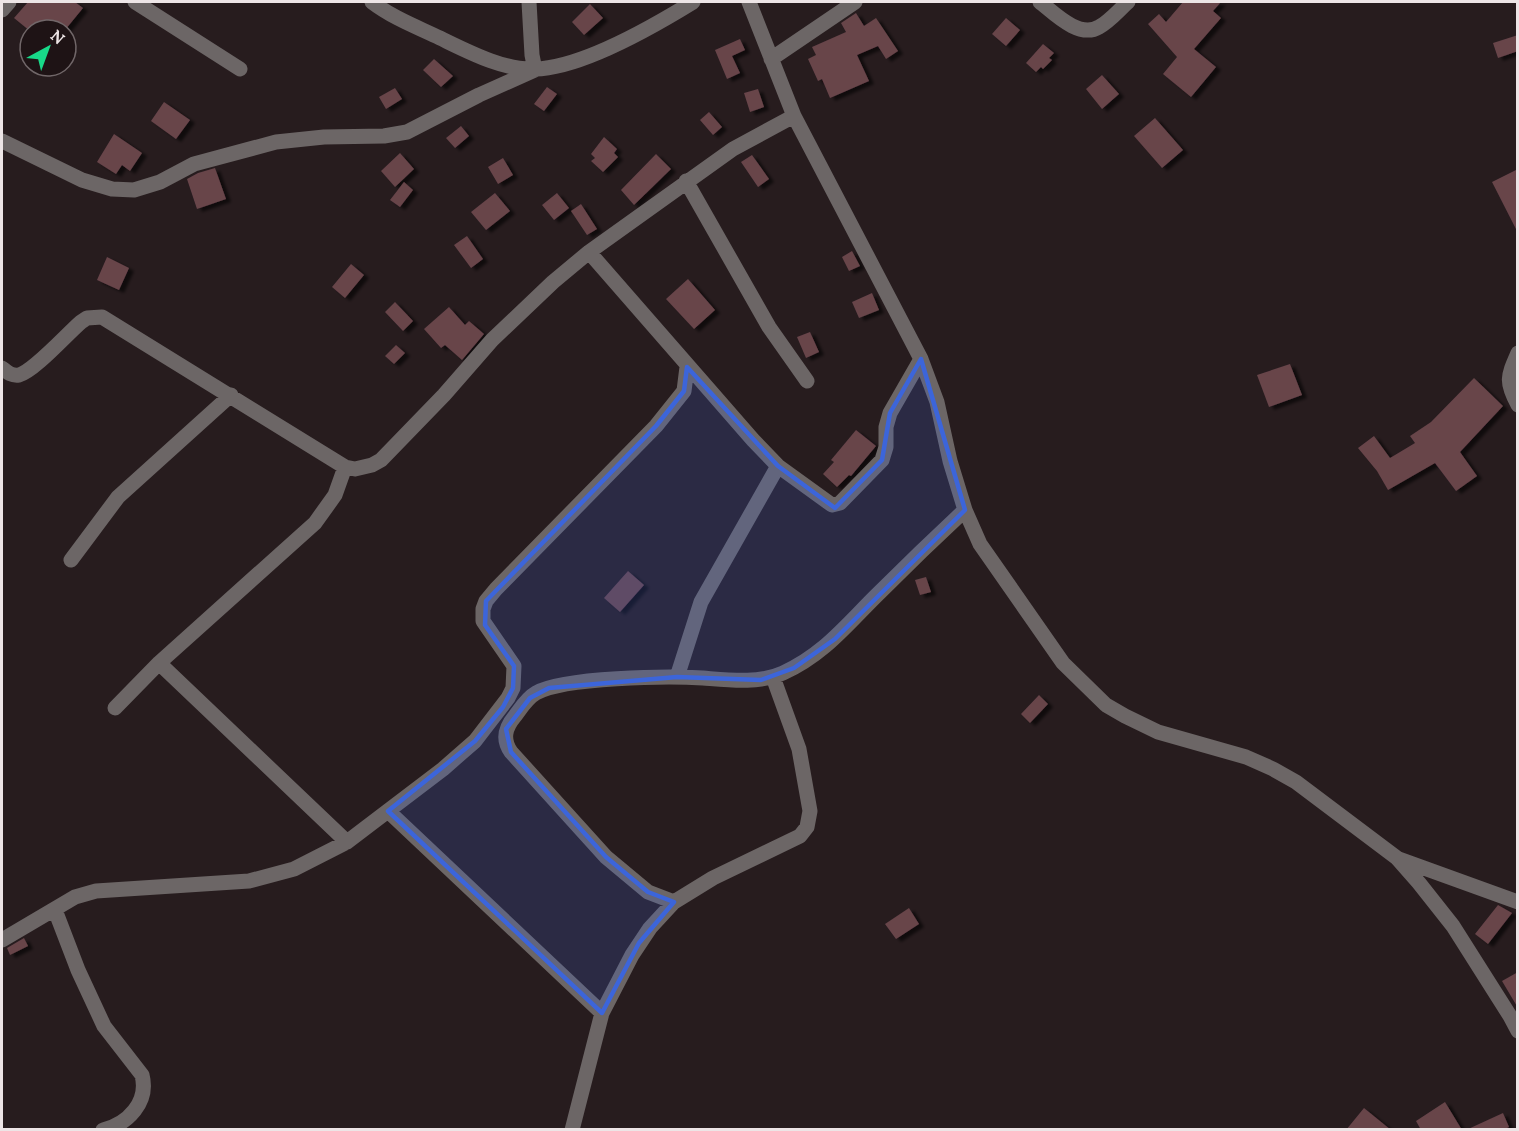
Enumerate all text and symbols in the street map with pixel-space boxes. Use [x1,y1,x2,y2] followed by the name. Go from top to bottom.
[18,18,78,78] north arrow
[47,25,69,48] text: N

